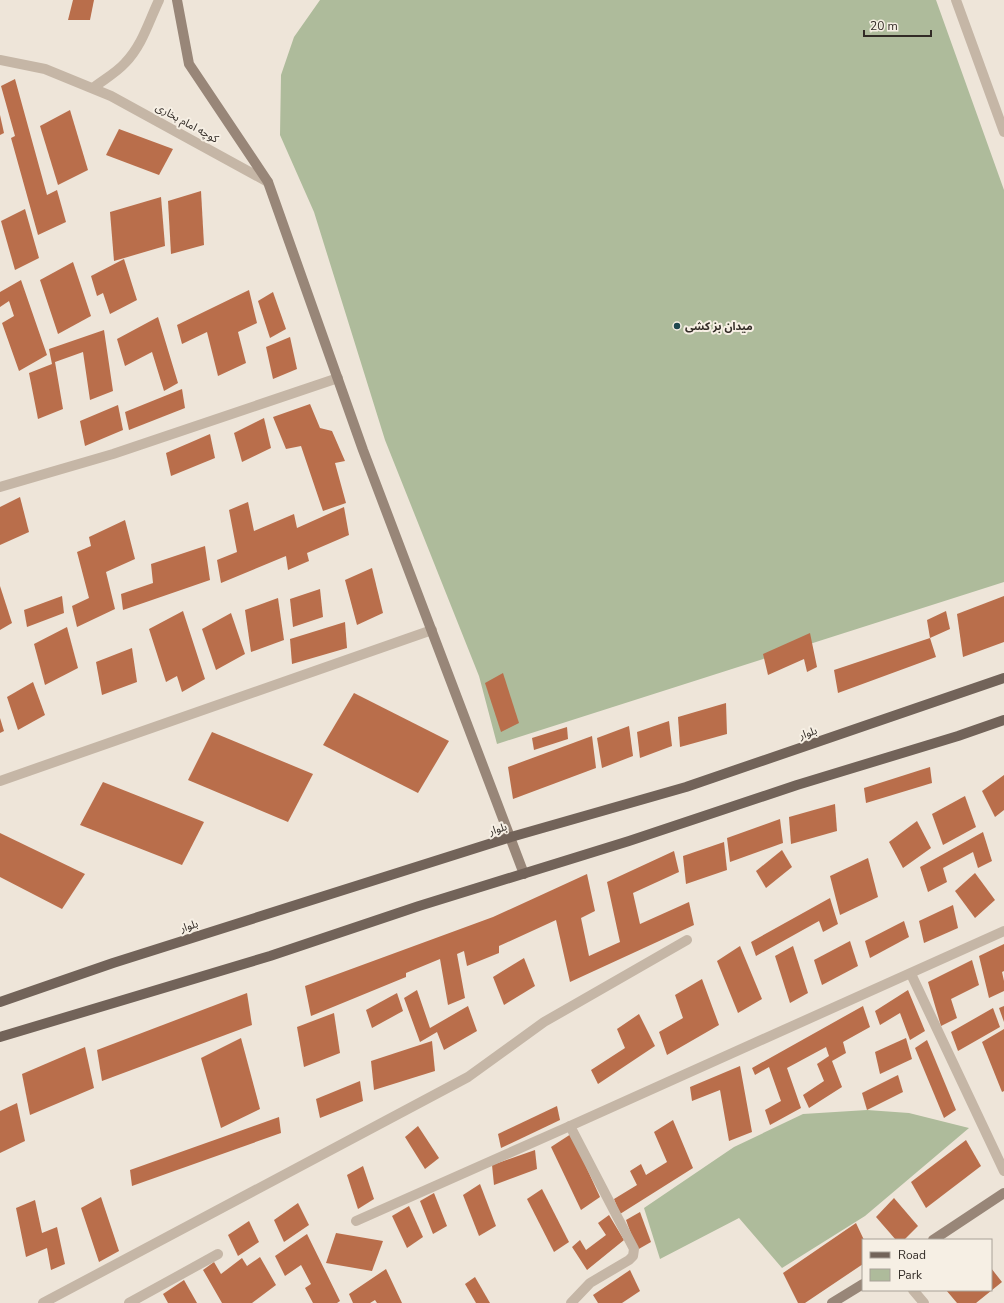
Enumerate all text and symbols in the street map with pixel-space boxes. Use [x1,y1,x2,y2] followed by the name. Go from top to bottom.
[864,12,931,38] scale bar
[870,18,898,34] text: 20 m
[153,100,222,147] street label: کوچه امام بخاری
[685,319,753,334] place label: میدان بز کشی
[672,321,682,331] marker: میدان بز کشی
[796,723,819,743] street label: بلوار
[486,819,509,839] street label: بلوار
[177,916,200,936] street label: بلوار
[862,1239,992,1291] legend
[898,1247,926,1263] text: Road
[898,1267,923,1283] text: Park

